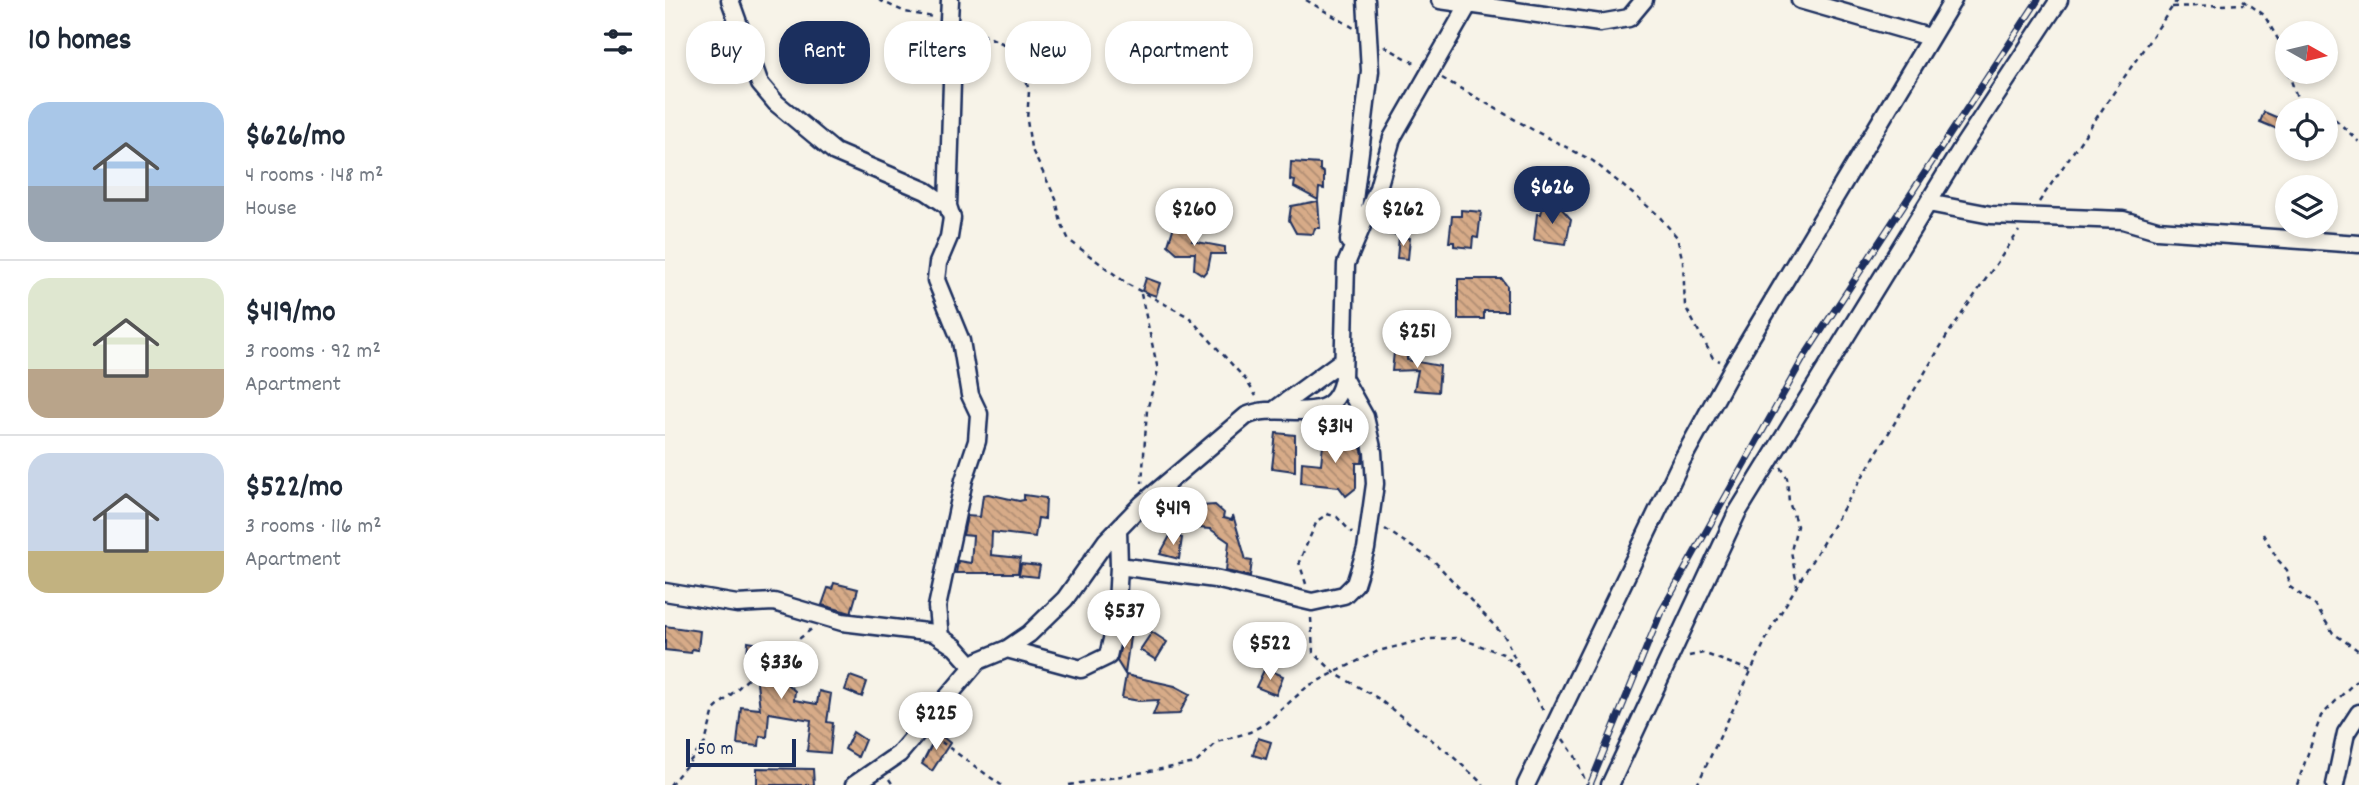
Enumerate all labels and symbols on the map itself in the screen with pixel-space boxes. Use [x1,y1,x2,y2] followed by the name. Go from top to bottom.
[2275,21,2338,84] north arrow
[1511,166,1593,226] pin: $626
[1153,188,1235,248] pin: $260
[1362,188,1444,248] pin: $262
[1376,310,1458,370] pin: $251
[1294,406,1376,465] pin: $314
[1132,488,1214,547] pin: $419
[1083,590,1165,650] pin: $537
[1229,622,1311,682] pin: $522
[740,642,822,701] pin: $336
[895,692,977,752] pin: $225
[686,736,796,768] scale bar

